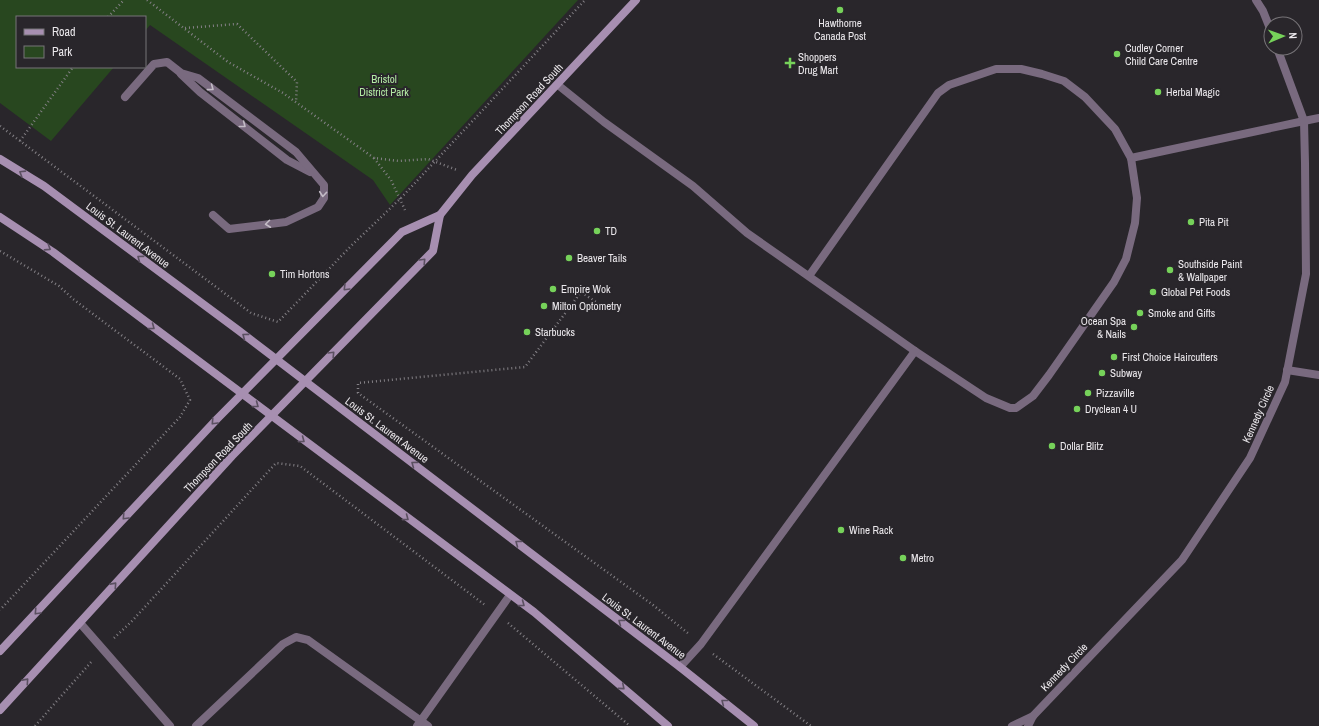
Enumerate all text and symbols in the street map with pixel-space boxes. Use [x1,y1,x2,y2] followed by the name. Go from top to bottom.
[835,5,845,15] marker: Hawthorne Canada Post
[16,16,146,68] legend
[814,16,867,43] place label: Hawthorne Canada Post
[1263,16,1303,56] north arrow
[52,24,76,40] text: Road
[1286,32,1300,39] text: N
[1125,41,1198,68] place label: Cudley Corner Child Care Centre
[52,44,72,60] text: Park
[1112,49,1122,59] marker: Cudley Corner Child Care Centre
[798,50,839,77] place label: Shoppers Drug Mart
[785,58,795,68] marker: Shoppers Drug Mart
[492,60,566,138] street label: Thompson Road South
[359,72,409,99] park label: Bristol District Park
[207,84,214,91] one-way arrow
[1166,85,1220,99] place label: Herbal Magic
[1153,87,1163,97] marker: Herbal Magic
[238,121,245,128] one-way arrow
[19,170,26,177] one-way arrow
[319,191,328,197] one-way arrow
[83,199,173,271] street label: Louis St. Laurent Avenue
[1199,215,1229,229] place label: Pita Pit
[1186,217,1196,227] marker: Pita Pit
[264,219,271,228] one-way arrow
[605,224,617,238] place label: TD
[592,226,602,236] marker: TD
[44,244,51,251] one-way arrow
[577,251,627,265] place label: Beaver Tails
[564,253,574,263] marker: Beaver Tails
[138,256,145,263] one-way arrow
[1178,257,1243,284] place label: Southside Paint & Wallpaper
[418,258,426,266] one-way arrow
[1165,265,1175,275] marker: Southside Paint & Wallpaper
[280,267,330,281] place label: Tim Hortons
[267,269,277,279] marker: Tim Hortons
[561,282,611,296] place label: Empire Wok
[343,283,351,291] one-way arrow
[548,284,558,294] marker: Empire Wok
[1161,285,1231,299] place label: Global Pet Foods
[1148,287,1158,297] marker: Global Pet Foods
[552,299,622,313] place label: Milton Optometry
[539,301,549,311] marker: Milton Optometry
[1148,306,1216,320] place label: Smoke and Gifts
[1135,308,1145,318] marker: Smoke and Gifts
[1081,314,1126,341] place label: Ocean Spa & Nails
[147,322,154,329] one-way arrow
[1129,322,1139,332] marker: Ocean Spa & Nails
[535,325,576,339] place label: Starbucks
[522,327,532,337] marker: Starbucks
[242,333,249,340] one-way arrow
[1122,350,1218,364] place label: First Choice Haircutters
[327,351,335,359] one-way arrow
[1109,352,1119,362] marker: First Choice Haircutters
[1110,366,1143,380] place label: Subway
[1097,368,1107,378] marker: Subway
[1239,383,1277,445] street label: Kennedy Circle
[1096,386,1135,400] place label: Pizzaville
[1083,388,1093,398] marker: Pizzaville
[342,394,432,466] street label: Louis St. Laurent Avenue
[252,401,259,408] one-way arrow
[1085,402,1137,416] place label: Dryclean 4 U
[1072,404,1082,414] marker: Dryclean 4 U
[211,417,219,425] one-way arrow
[181,419,255,495] street label: Thompson Road South
[298,435,305,442] one-way arrow
[1060,439,1104,453] place label: Dollar Blitz
[1047,441,1057,451] marker: Dollar Blitz
[412,462,419,469] one-way arrow
[123,512,130,520] one-way arrow
[402,513,409,520] one-way arrow
[849,523,894,537] place label: Wine Rack
[836,525,846,535] marker: Wine Rack
[515,541,522,548] one-way arrow
[911,551,934,565] place label: Metro
[898,553,908,563] marker: Metro
[109,582,117,590] one-way arrow
[599,590,689,662] street label: Louis St. Laurent Avenue
[518,599,525,607] one-way arrow
[34,607,42,615] one-way arrow
[618,620,625,627] one-way arrow
[1038,640,1090,694] street label: Kennedy Circle
[22,679,29,686] one-way arrow
[617,682,625,689] one-way arrow
[721,699,728,706] one-way arrow

